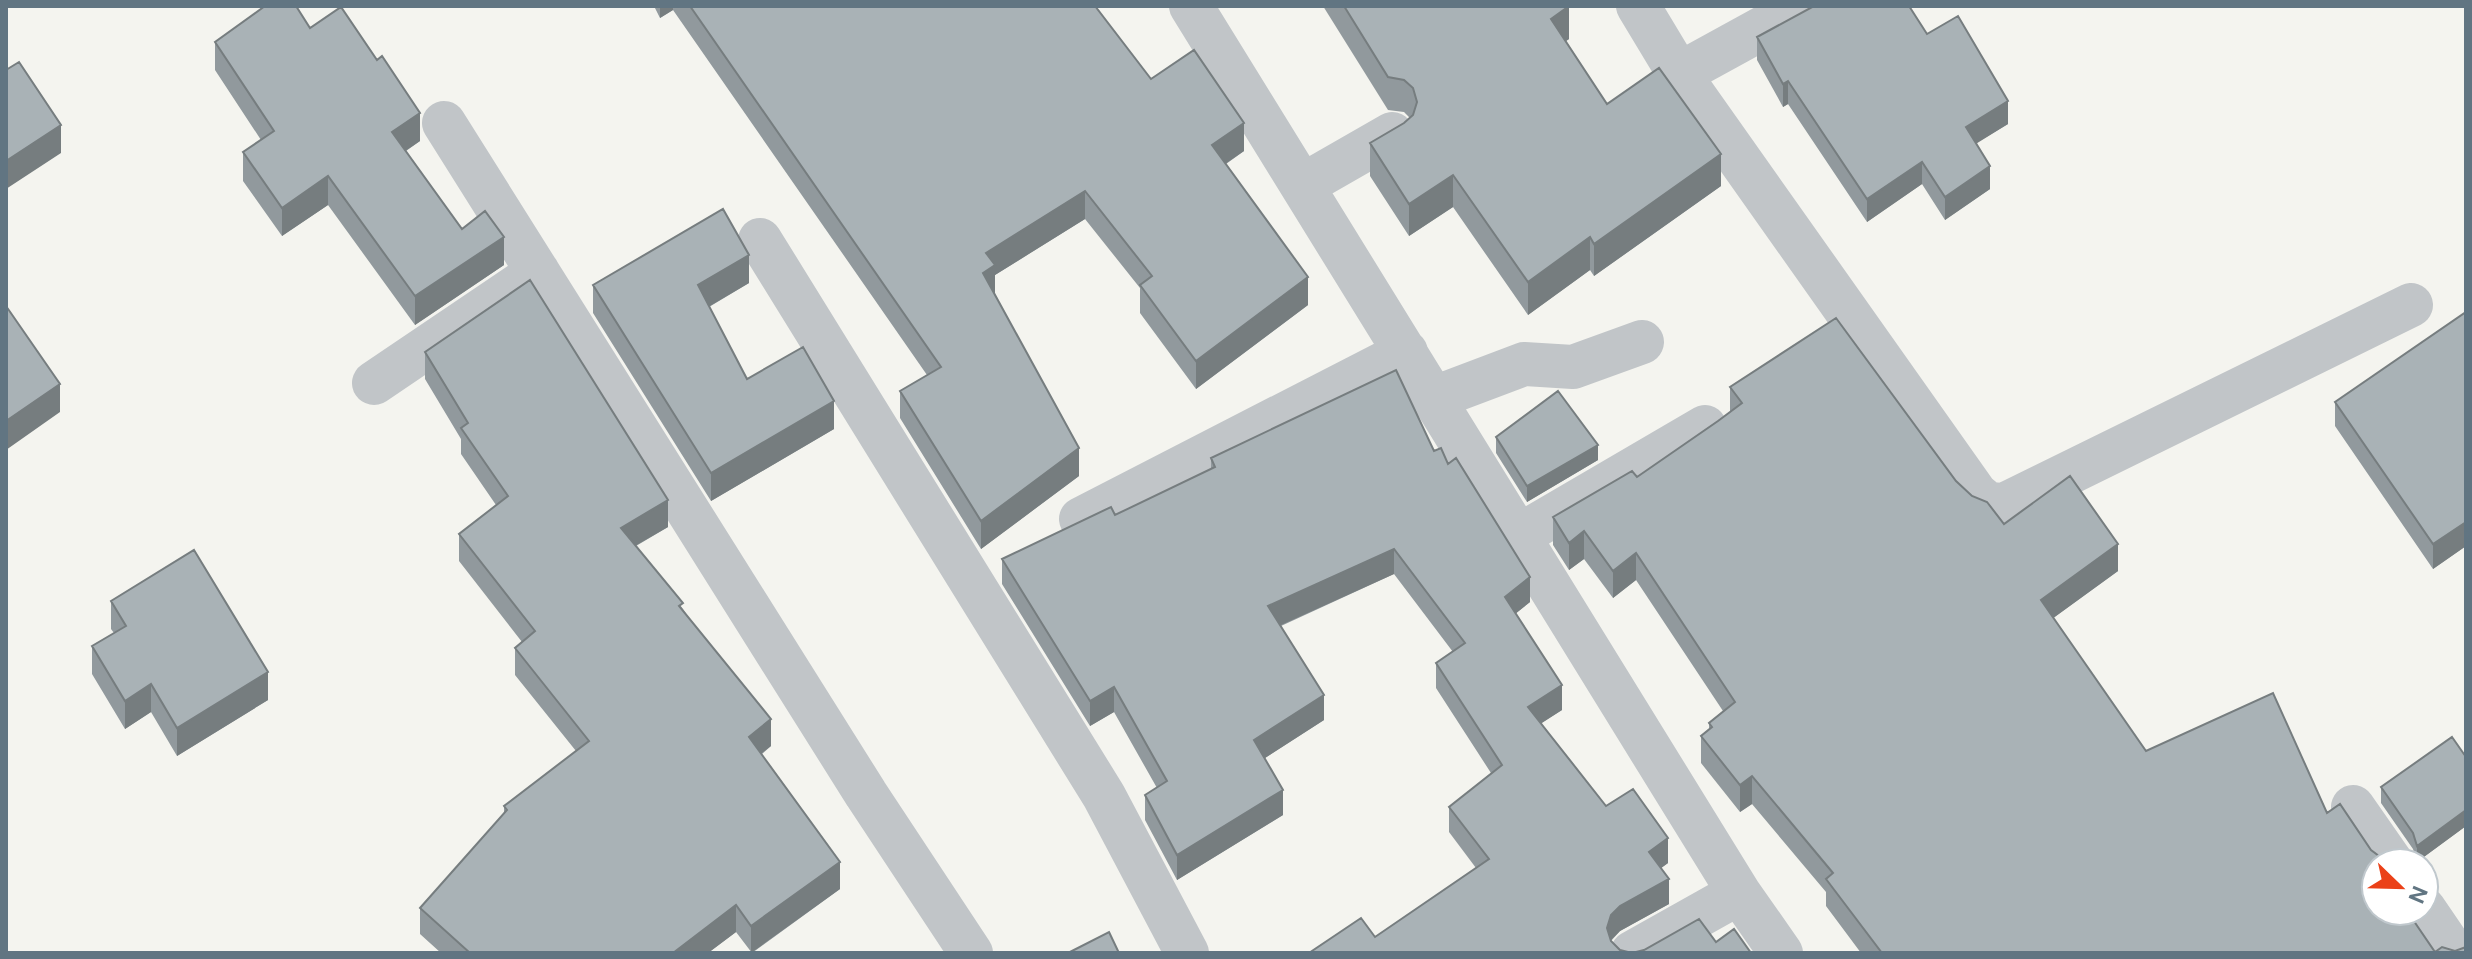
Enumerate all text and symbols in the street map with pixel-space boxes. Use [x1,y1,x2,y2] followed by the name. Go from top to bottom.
[2360,847,2440,927] north arrow
[2401,882,2434,908] text: N

